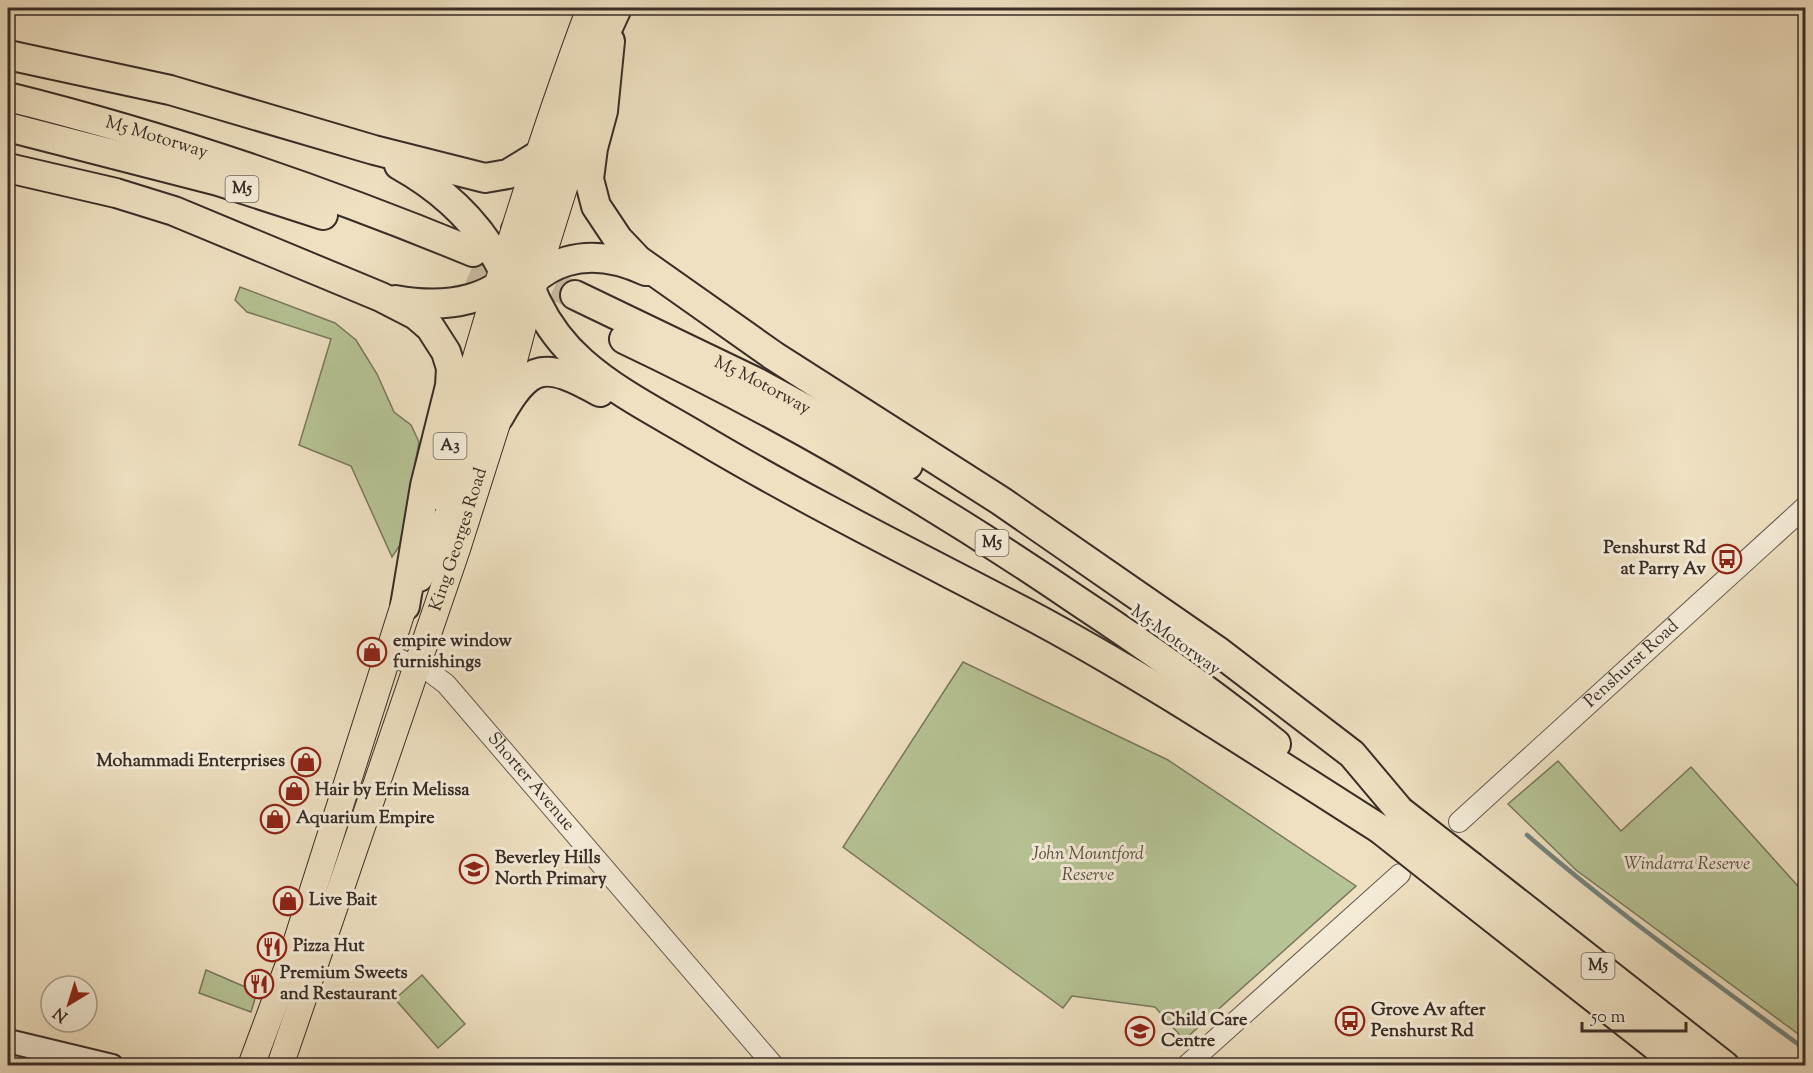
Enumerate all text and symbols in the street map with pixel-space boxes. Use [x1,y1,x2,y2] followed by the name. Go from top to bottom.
[102,111,211,166] street label: M5 Motorway
[226,176,258,202] road number: M5
[709,350,815,422] street label: M5 Motorway
[434,433,466,459] road number: A3
[424,465,495,615] street label: King Georges Road
[976,530,1008,556] road number: M5
[1603,536,1707,583] place label: Penshurst Rd at Parry Av
[1711,543,1743,575] bus stop icon: Penshurst Rd at Parry Av
[1125,599,1225,683] street label: M5 Motorway
[1579,614,1685,715] street label: Penshurst Road
[393,629,512,676] place label: empire window furnishings
[356,636,388,668] shop icon: empire window furnishings
[480,727,580,837] street label: Shorter Avenue
[290,746,322,778] shop icon: Mohammadi Enterprises
[96,749,285,775] place label: Mohammadi Enterprises
[278,775,310,807] shop icon: Hair by Erin Melissa
[315,778,470,804] place label: Hair by Erin Melissa
[259,803,291,835] shop icon: Aquarium Empire
[296,806,435,832] place label: Aquarium Empire
[1031,842,1144,889] park label: John Mountford Reserve
[495,846,607,893] place label: Beverley Hills North Primary
[1624,852,1750,878] park label: Windarra Reserve
[458,853,490,885] school or university icon: Beverley Hills North Primary
[272,885,304,917] shop icon: Live Bait
[309,888,378,914] place label: Live Bait
[256,931,288,963] restaurant icon: Pizza Hut
[293,934,365,960] place label: Pizza Hut
[1582,953,1614,979] road number: M5
[280,961,408,1008] place label: Premium Sweets and Restaurant
[243,968,275,1000] restaurant icon: Premium Sweets and Restaurant
[39,974,99,1034] north arrow
[1582,995,1686,1033] scale bar
[1371,998,1486,1045] place label: Grove Av after Penshurst Rd
[49,1001,73,1027] text: N
[1334,1005,1366,1037] bus stop icon: Grove Av after Penshurst Rd
[1590,1005,1626,1031] text: 50 m
[1161,1008,1248,1055] place label: Child Care Centre
[1124,1015,1156,1047] school or university icon: Child Care Centre

